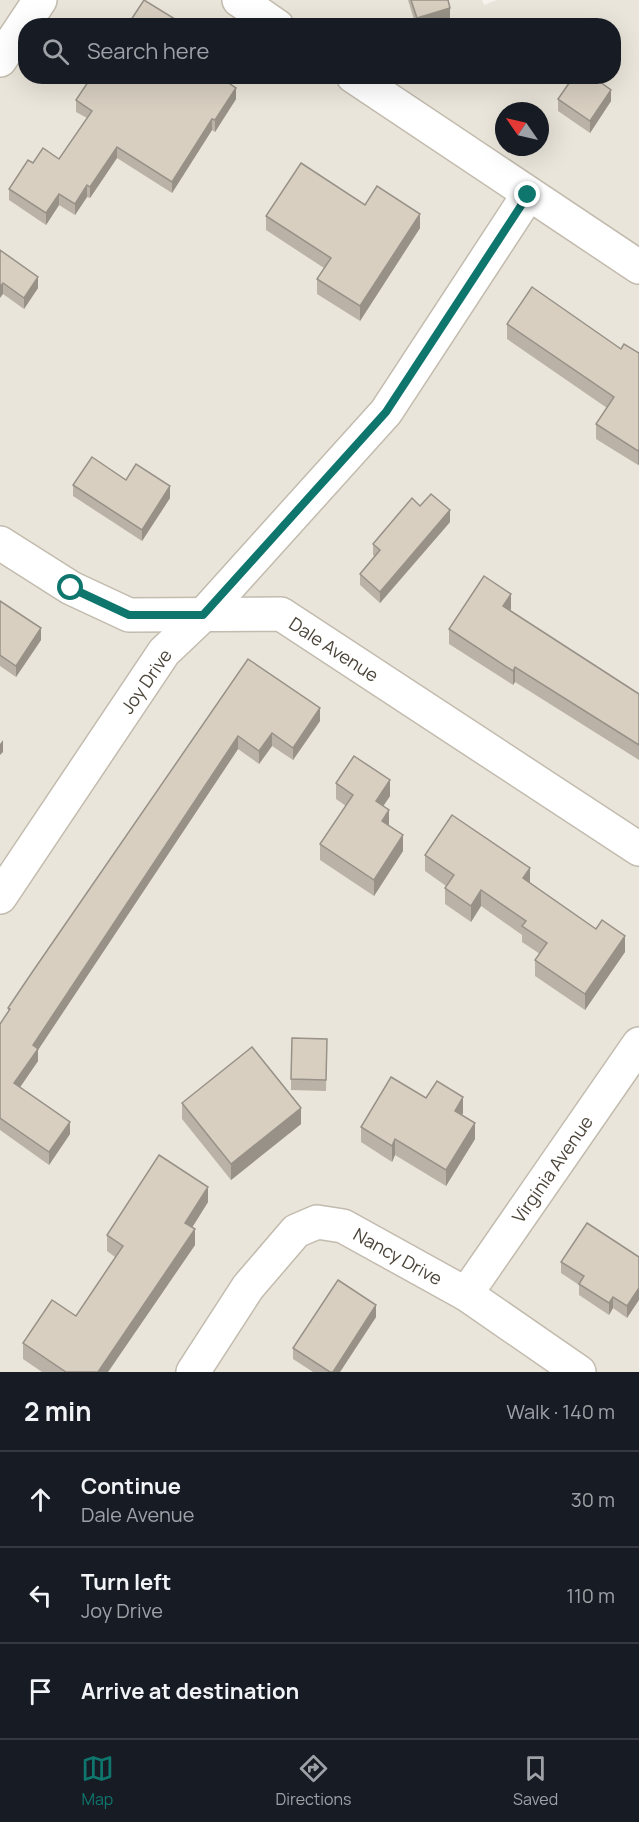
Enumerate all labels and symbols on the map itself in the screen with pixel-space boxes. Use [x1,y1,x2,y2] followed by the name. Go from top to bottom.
[495,102,549,156] north arrow
[514,181,540,207] route end
[57,574,83,600] route start
[285,611,383,687] street label: Dale Avenue
[115,644,177,718] street label: Joy Drive
[506,1111,598,1227] street label: Virginia Avenue
[349,1222,447,1290] street label: Nancy Drive

